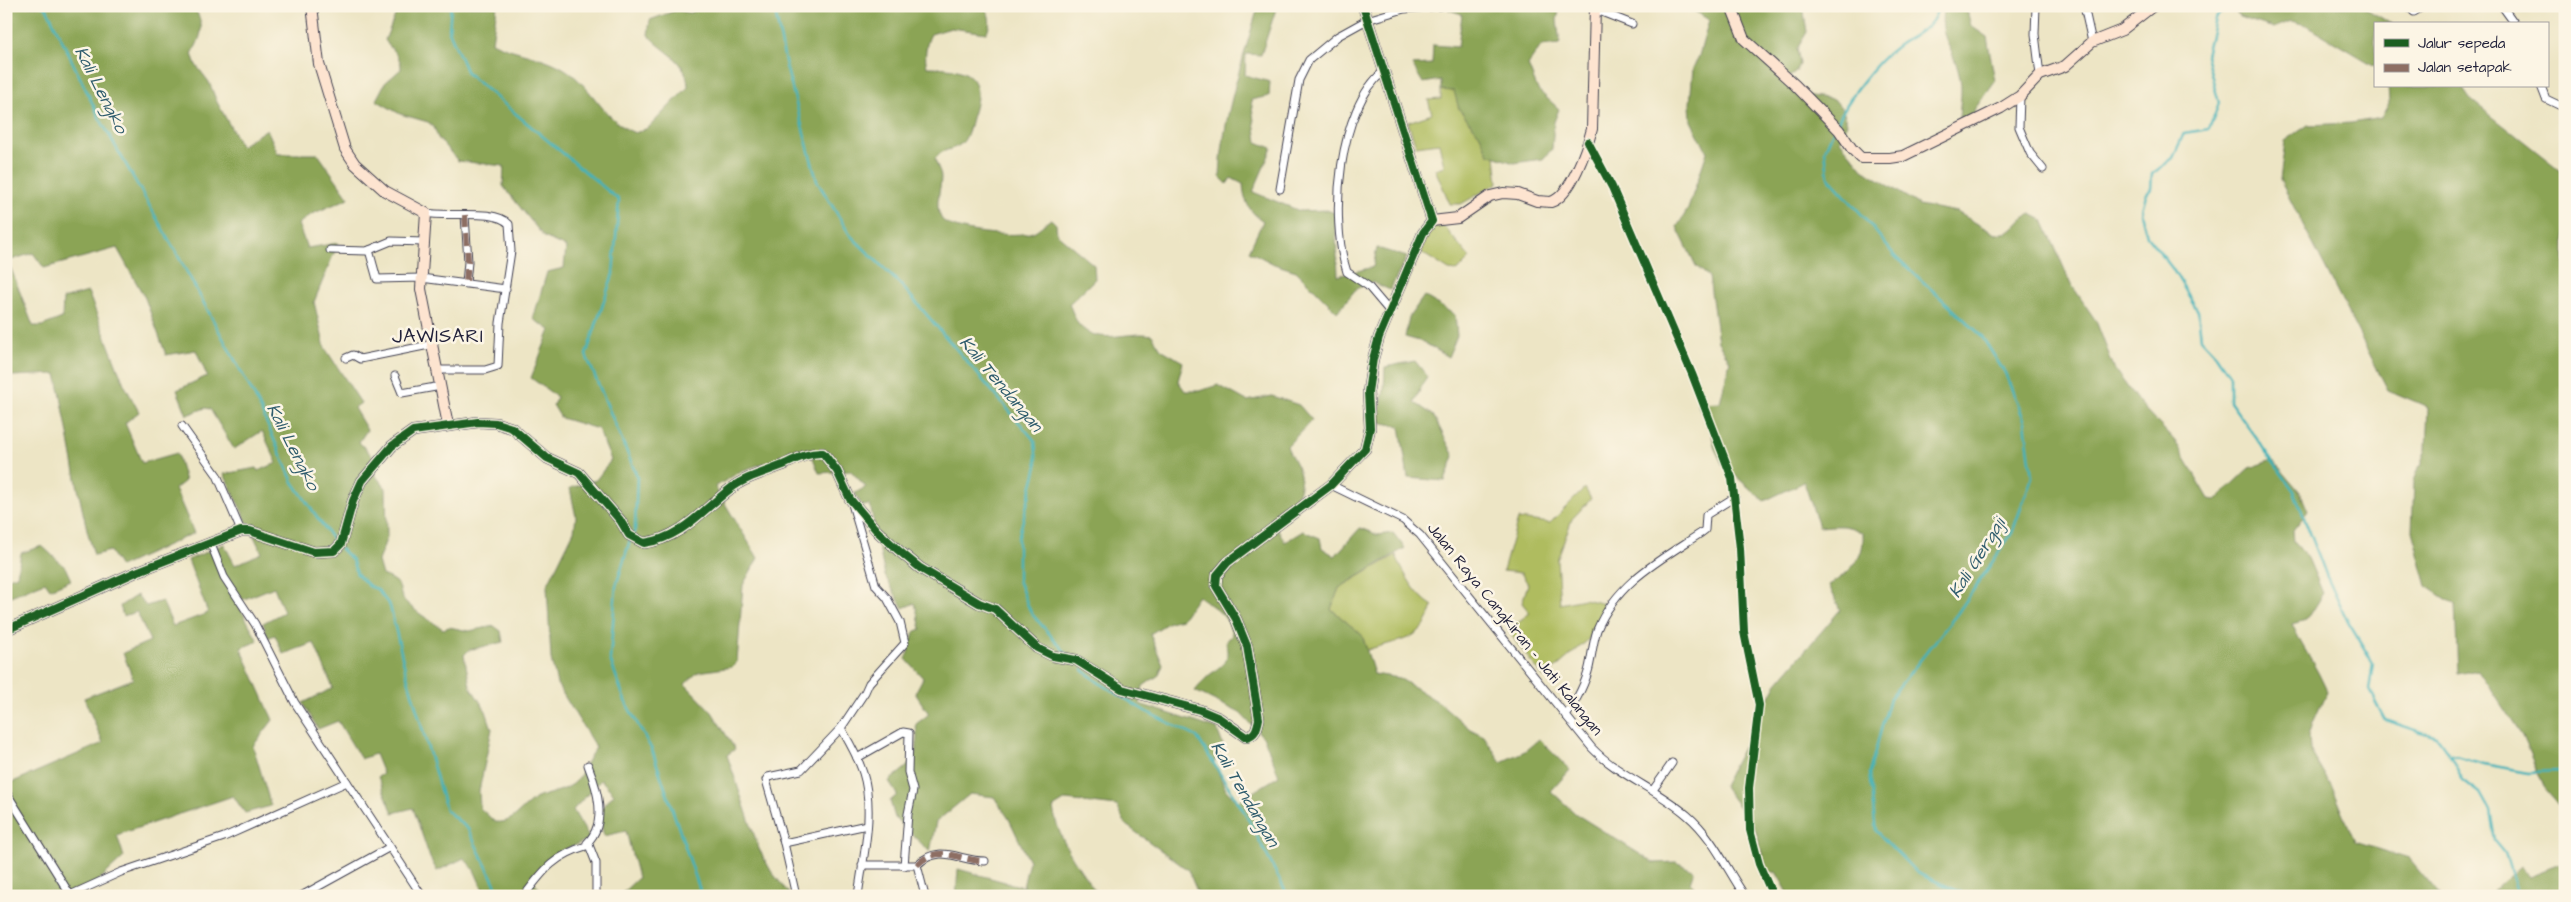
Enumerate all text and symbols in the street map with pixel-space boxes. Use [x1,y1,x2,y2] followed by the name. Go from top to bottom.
[2374,22,2548,88] legend
[2418,33,2506,54] text: Jalur sepeda
[68,42,134,140] water label: Kali Lengko
[2418,57,2512,78] text: Jalan setapak
[392,323,484,350] district label: JAWISARI
[953,331,1050,439] water label: Kali Tendangan
[260,399,326,497] water label: Kali Lengko
[1943,512,2013,603] water label: Kali Gergaji
[1421,518,1608,741] street label: Jalan Raya Cangkiran - Jati Kalangan
[1204,737,1286,853] water label: Kali Tendangan

